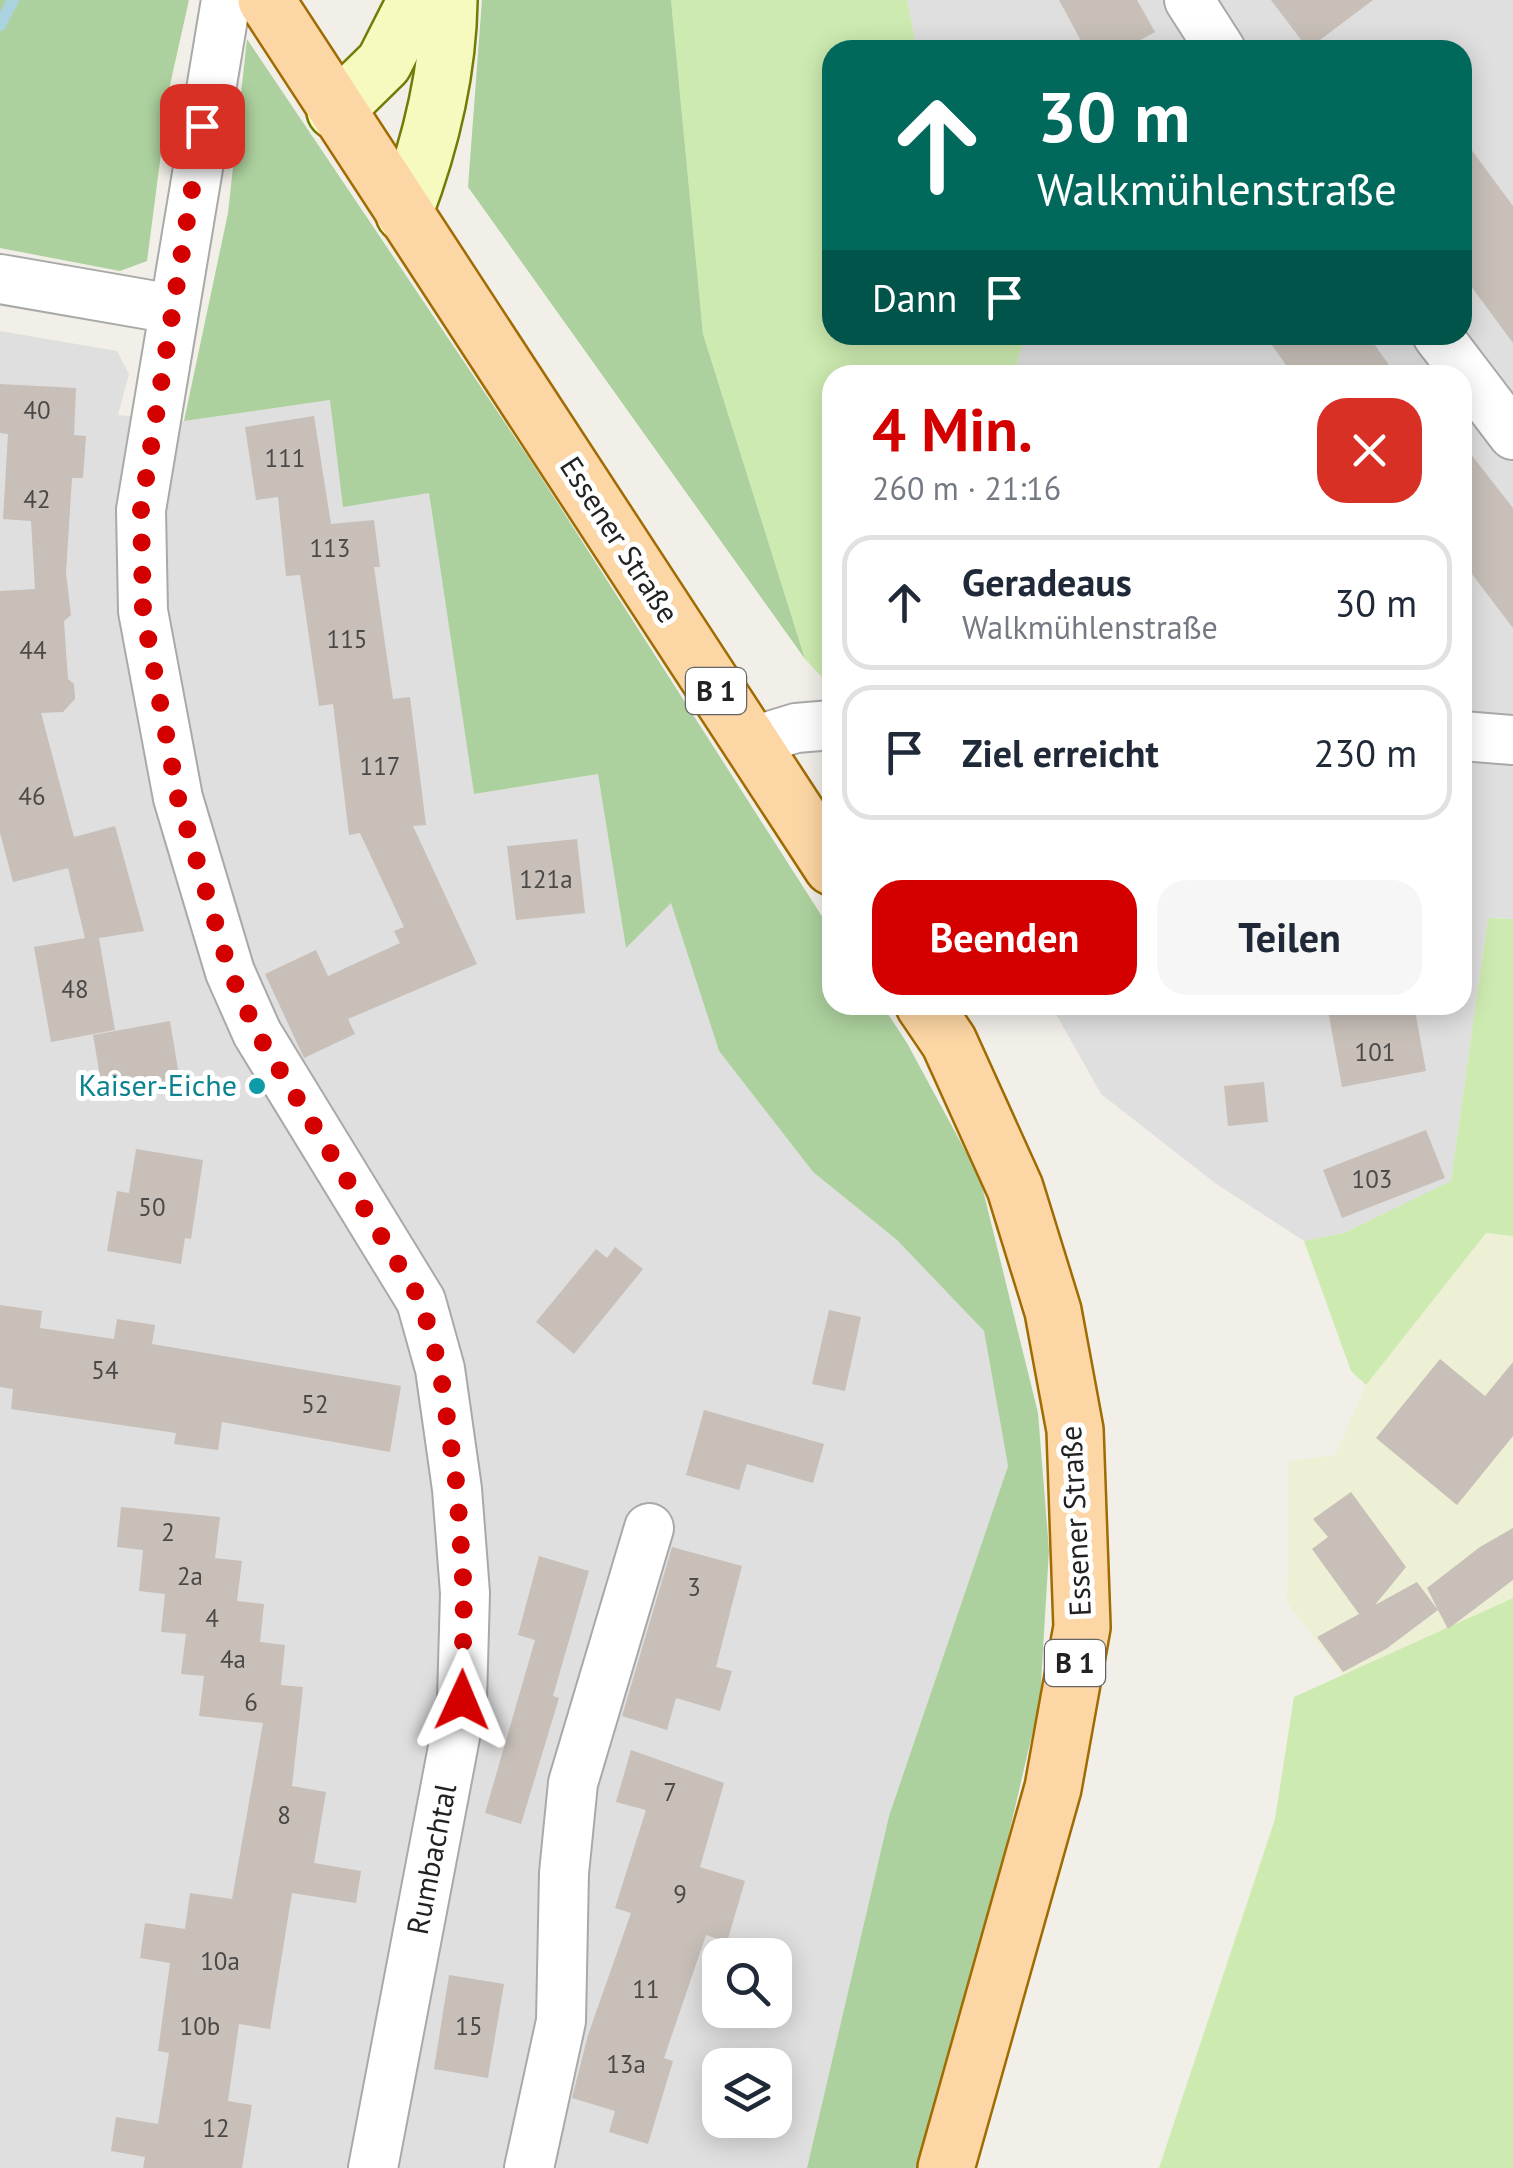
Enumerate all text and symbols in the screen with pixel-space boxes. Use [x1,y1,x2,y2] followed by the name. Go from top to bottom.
[1037,71,1190,161] text: 30 m
[872,80,1002,210] icon: ahead
[160,84,245,169] pin
[175,99,230,154] icon: arrive
[1037,159,1397,217] text: Walkmühlenstraße
[977,270,1032,325] icon: arrive
[872,273,957,322] text: Dann
[872,390,1033,468] text: 4 Min.
[23,394,51,426] house number: 40
[1317,398,1422,503] button: close
[265,442,305,474] house number: 111
[552,449,689,630] street label: Essener Straße
[872,467,1061,509] text: 260 m · 21:16
[23,483,51,515] house number: 42
[310,532,350,564] house number: 113
[962,557,1132,606] text: Geradeaus
[877,575,932,630] icon: ahead
[1335,578,1417,627] text: 30 m
[962,606,1218,648] text: Walkmühlenstraße
[327,623,367,655] house number: 115
[19,634,47,666] house number: 44
[686,668,746,714] road number: B 1
[877,725,932,780] icon: arrive
[962,728,1159,777] text: Ziel erreicht
[1314,728,1417,777] text: 230 m
[360,750,400,782] house number: 117
[18,780,46,812] house number: 46
[519,863,573,895] house number: 121a
[872,880,1137,995] button: Beenden
[1157,880,1422,995] button: Teilen
[61,973,89,1005] house number: 48
[1355,1036,1395,1068] house number: 101
[78,1065,237,1104] place label: Kaiser-Eiche
[246,1075,268,1097] marker: Kaiser-Eiche
[1352,1163,1392,1195] house number: 103
[138,1191,166,1223] house number: 50
[91,1354,119,1386] house number: 54
[301,1388,329,1420] house number: 52
[1050,1425,1099,1617] street label: Essener Straße
[161,1516,175,1548] house number: 2
[177,1560,203,1592] house number: 2a
[687,1571,701,1603] house number: 3
[205,1602,219,1634] house number: 4
[1045,1640,1105,1686] road number: B 1
[220,1643,246,1675] house number: 4a
[410,1648,514,1752] position arrow
[244,1686,258,1718] house number: 6
[663,1776,677,1808] house number: 7
[397,1780,464,1937] street label: Rumbachtal
[277,1799,291,1831] house number: 8
[673,1878,687,1910] house number: 9
[702,1938,792,2138] map controls
[702,1938,792,2028] button: search
[200,1945,240,1977] house number: 10a
[632,1973,660,2005] house number: 11
[180,2010,220,2042] house number: 10b
[455,2010,483,2042] house number: 15
[606,2048,646,2080] house number: 13a
[702,2048,792,2138] button: layers
[202,2112,230,2144] house number: 12

